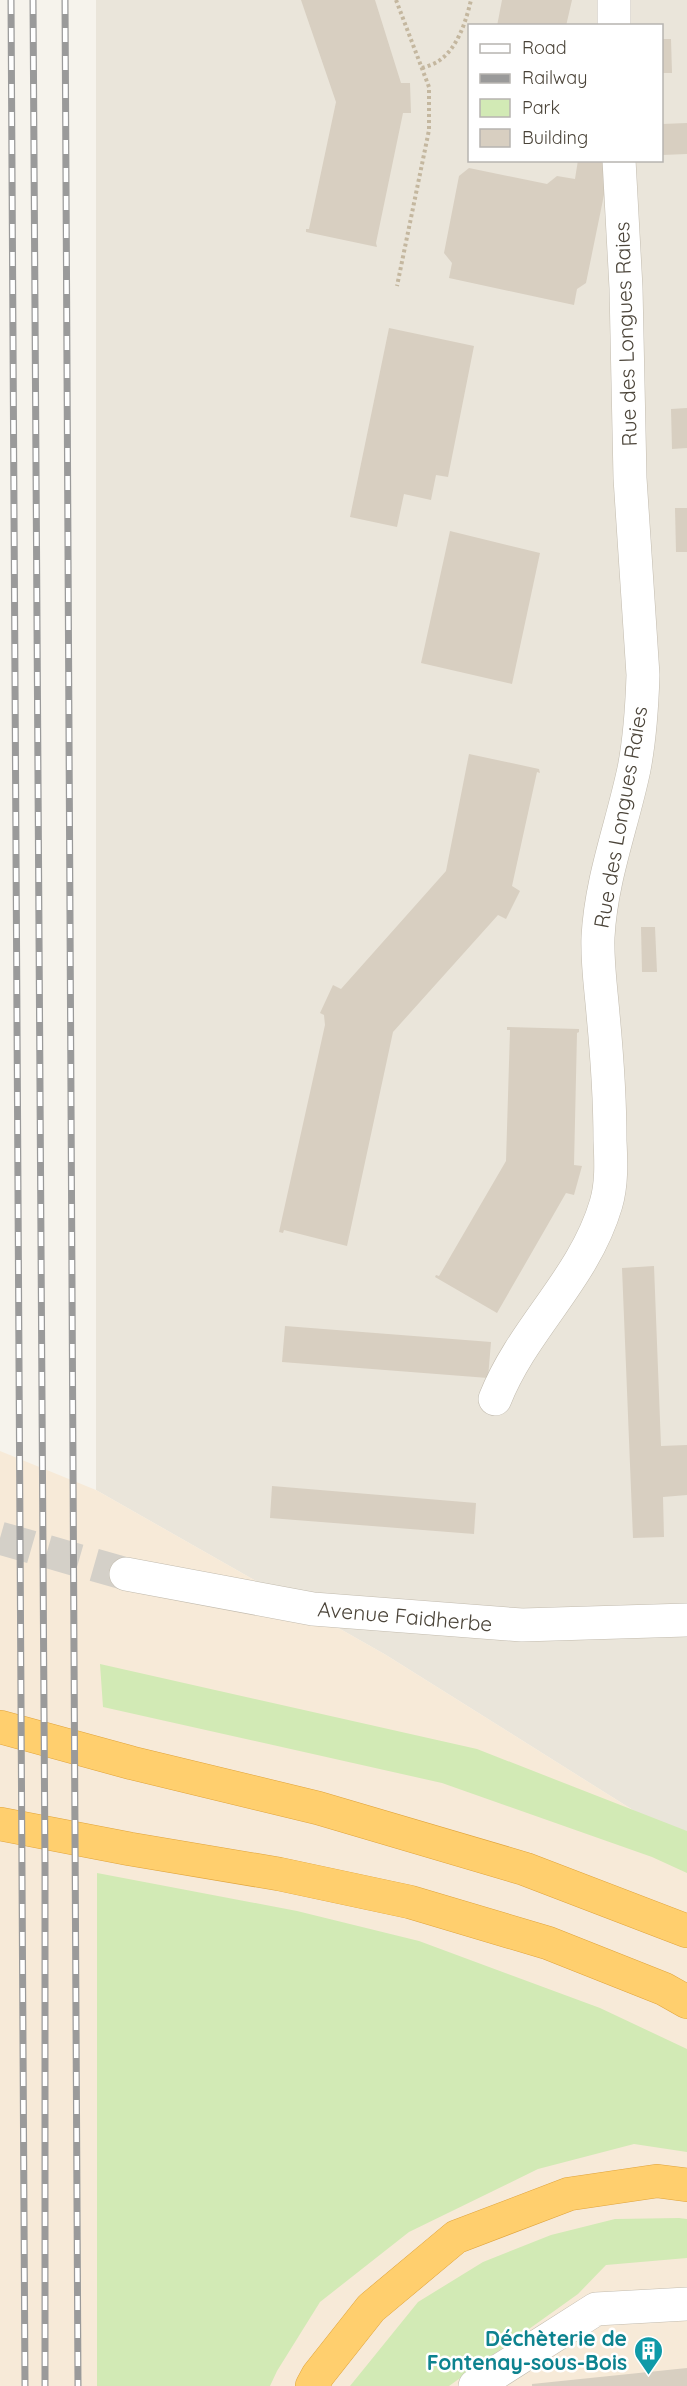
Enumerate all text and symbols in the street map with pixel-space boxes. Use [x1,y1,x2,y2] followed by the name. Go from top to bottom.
[468,24,663,162] legend
[522,36,567,59] text: Road
[522,66,588,89] text: Railway
[522,96,560,119] text: Park
[522,126,588,149] text: Building
[608,221,642,447] street label: Rue des Longues Raies
[588,704,652,930] street label: Rue des Longues Raies
[316,1595,494,1637] street label: Avenue Faidherbe
[427,2325,627,2375] place label: Déchèterie de Fontenay-sous-Bois
[632,2334,664,2376] building icon: Déchèterie de Fontenay-sous-Bois

